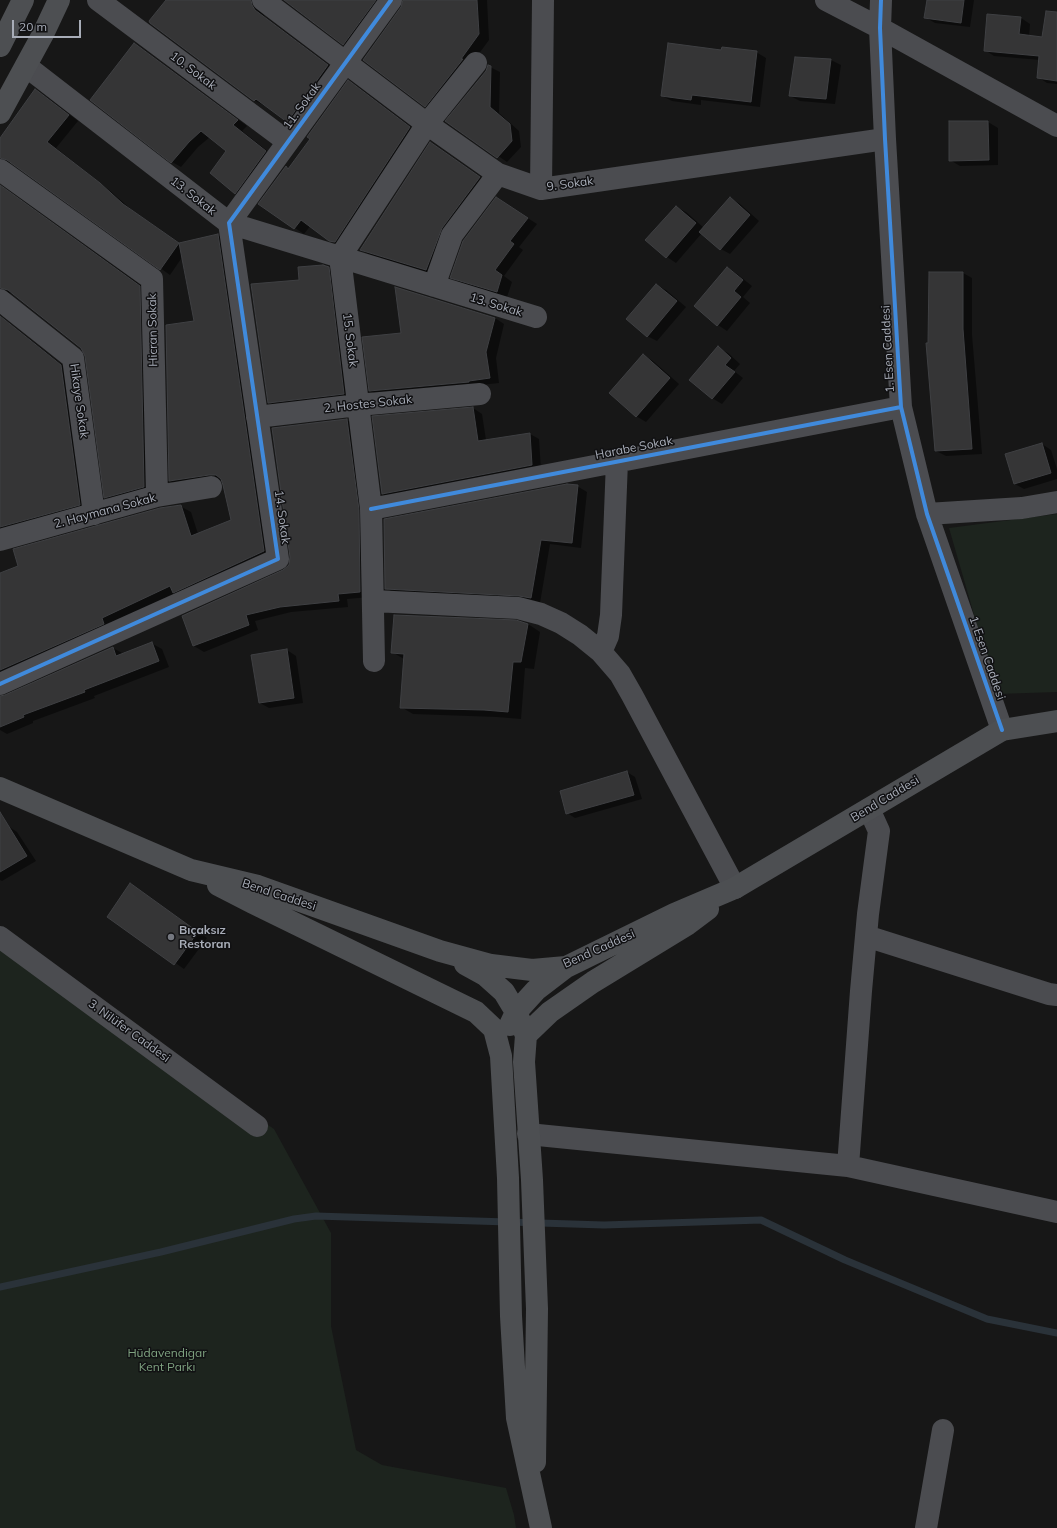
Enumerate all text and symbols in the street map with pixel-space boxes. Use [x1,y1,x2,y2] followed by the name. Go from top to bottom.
[14,12,83,38] scale bar
[19,19,47,34] text: 20 m
[167,49,219,93] street label: 10. Sokak
[280,80,324,132] street label: 11. Sokak
[167,174,219,218] street label: 13. Sokak
[546,174,594,194] street label: 9. Sokak
[468,290,524,320] street label: 13. Sokak
[145,293,161,367] street label: Hicran Sokak
[879,305,897,393] street label: 1. Esen Caddesi
[340,312,360,368] street label: 15. Sokak
[67,363,91,439] street label: Hikaye Sokak
[323,392,413,416] street label: 2. Hostes Sokak
[594,433,674,463] street label: Harabe Sokak
[271,489,293,545] street label: 14. Sokak
[53,490,157,532] street label: 2. Haymana Sokak
[966,614,1008,702] street label: 1. Esen Caddesi
[848,773,922,825] street label: Bend Caddesi
[240,876,318,914] street label: Bend Caddesi
[179,923,231,951] place label: Bıçaksız Restoran
[561,927,637,971] street label: Bend Caddesi
[166,932,176,942] marker: Bıçaksız Restoran
[85,997,173,1065] street label: 3. Nilüfer Caddesi
[127,1346,207,1374] park label: Hüdavendigar Kent Parkı

